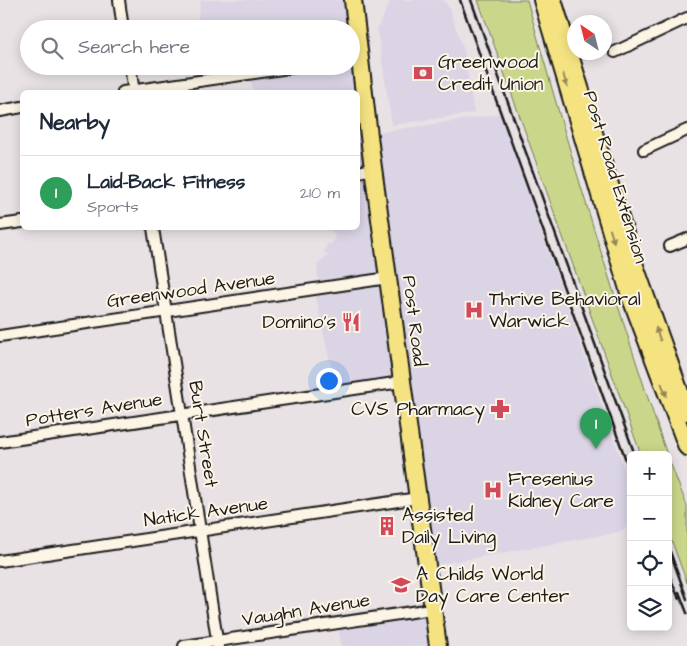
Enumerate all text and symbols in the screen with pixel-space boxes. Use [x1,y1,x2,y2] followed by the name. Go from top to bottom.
[567,15,612,60] north arrow
[20,20,360,75] search box
[38,34,66,62] icon: search
[78,34,190,61] text: Search here
[438,49,543,98] place label: Greenwood Credit Union
[412,62,434,84] bank icon: Greenwood Credit Union
[562,73,570,88] one-way arrow
[576,87,654,267] street label: Post Road Extension
[40,108,110,137] text: Nearby
[87,169,245,196] text: Laid-Back Fitness
[55,182,57,204] text: 1
[300,182,340,204] text: 210 m
[87,196,139,218] text: Sports
[608,229,616,244] one-way arrow
[105,265,277,315] street label: Greenwood Avenue
[395,274,433,368] street label: Post Road
[489,286,641,335] place label: Thrive Behavioral Warwick
[463,299,485,321] hospital icon: Thrive Behavioral Warwick
[263,309,336,336] place label: Domino's
[340,311,362,333] restaurant icon: Domino's
[654,326,662,341] one-way arrow
[316,368,342,394] your location
[181,379,225,490] street label: Burt Street
[660,383,668,398] one-way arrow
[24,386,164,434] street label: Potters Avenue
[351,396,486,424] place label: CVS Pharmacy
[489,398,511,420] pharmacy icon: CVS Pharmacy
[580,408,612,449] pin: 1
[627,451,672,631] map controls
[627,451,672,496] button: +
[508,466,614,516] place label: Fresenius Kidney Care
[482,479,504,501] hospital icon: Fresenius Kidney Care
[142,490,270,534] street label: Natick Avenue
[627,496,672,541] button: −
[402,502,496,552] place label: Assisted Daily Living
[376,515,398,537] building icon: Assisted Daily Living
[627,541,672,586] button: locate
[416,561,570,611] place label: A Childs World Day Care Center
[390,574,412,596] school or university icon: A Childs World Day Care Center
[627,586,672,631] button: layers
[240,587,372,634] street label: Vaughn Avenue

